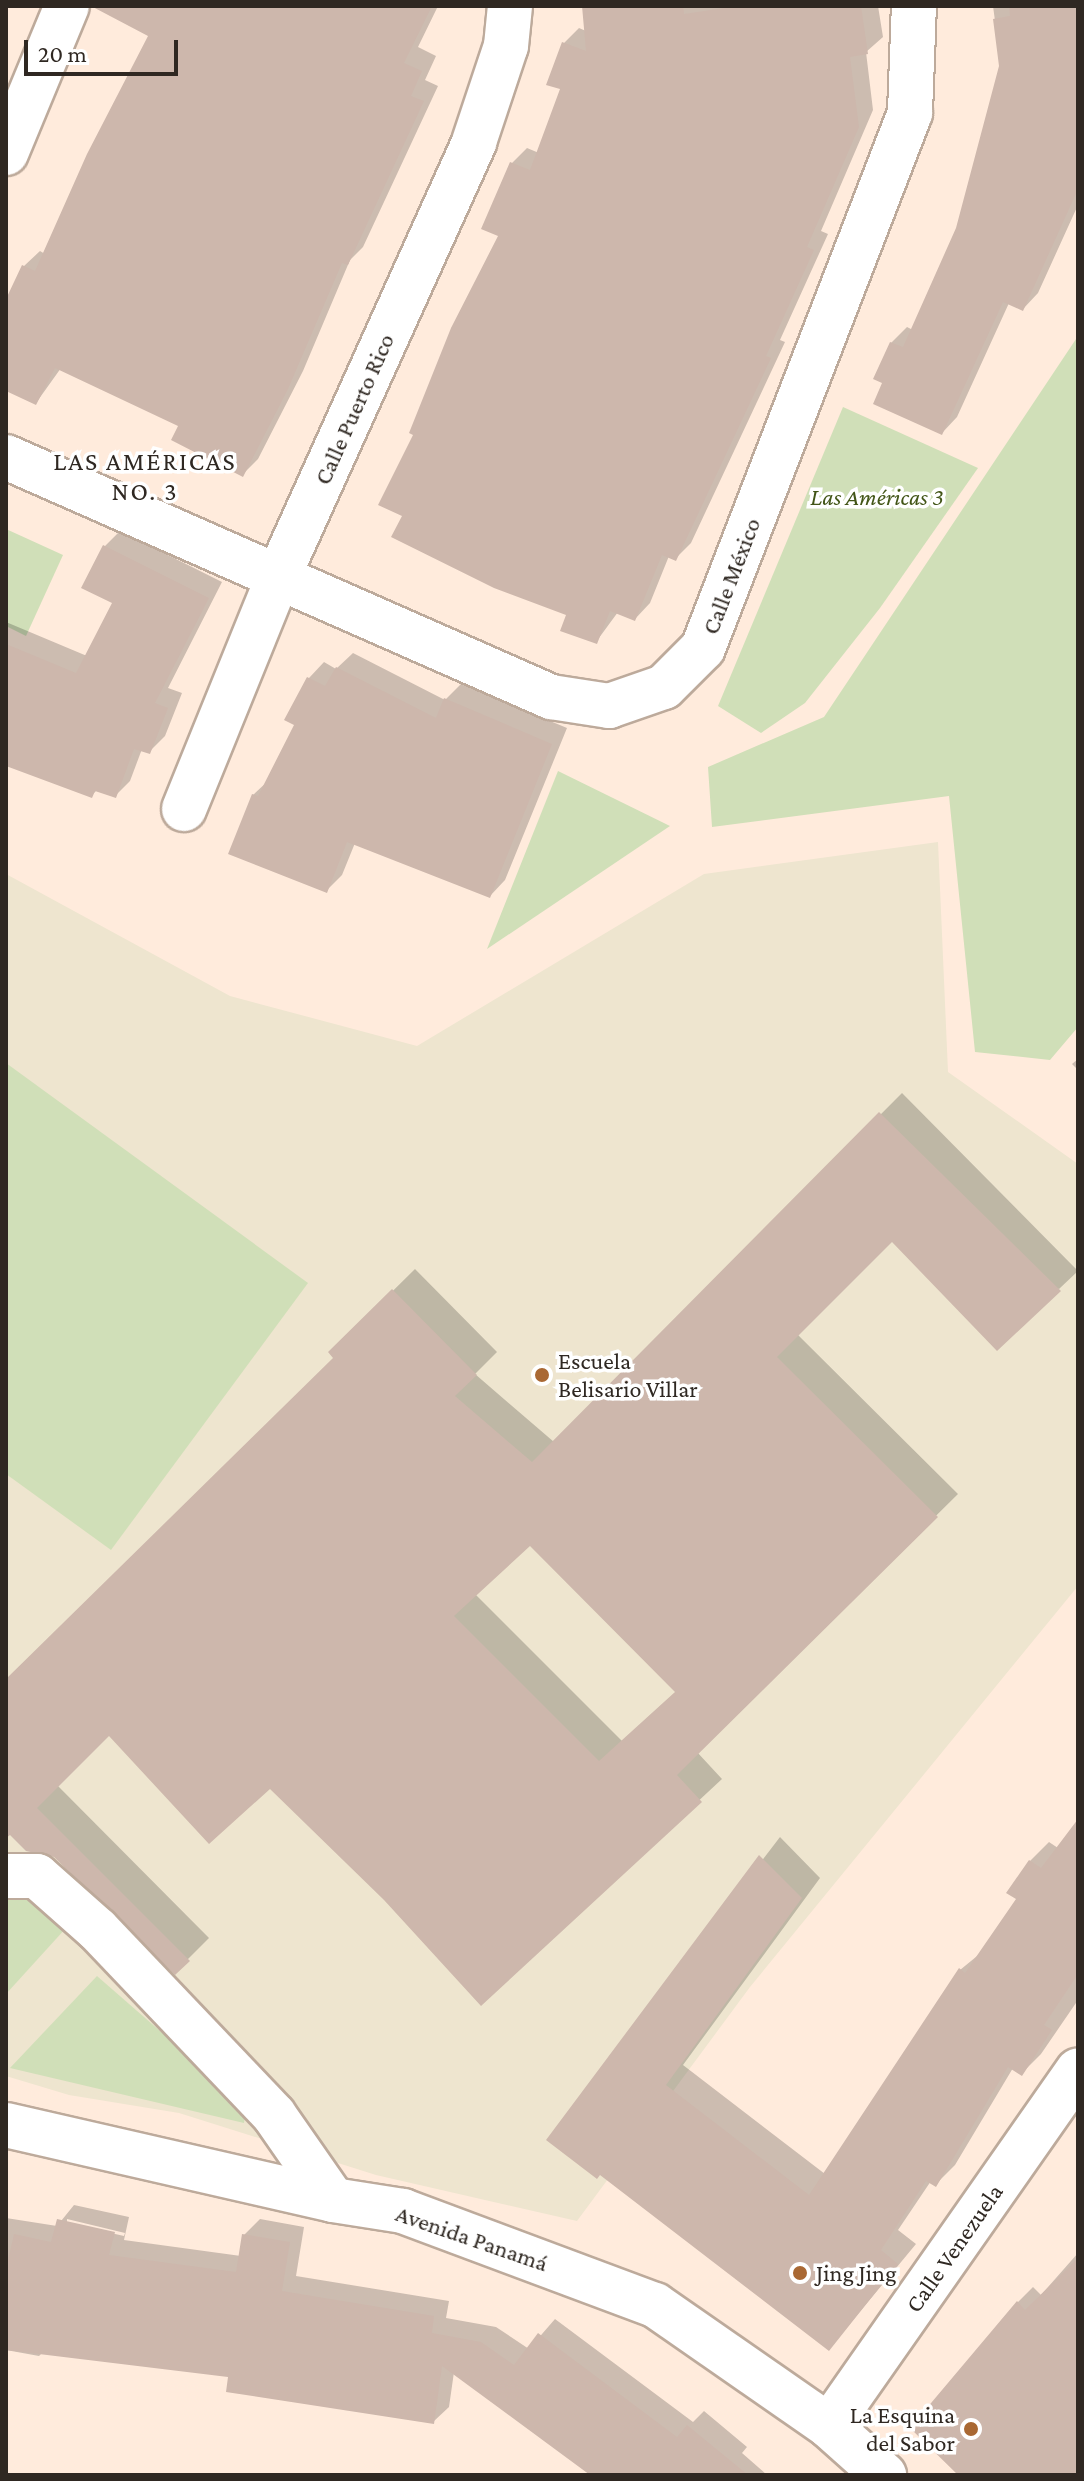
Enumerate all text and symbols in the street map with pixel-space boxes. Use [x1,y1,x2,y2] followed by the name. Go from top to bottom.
[28,24,182,74] scale bar
[38,40,87,67] text: 20 m
[308,329,400,489] street label: Calle Puerto Rico
[53,446,237,508] district label: LAS AMÉRICAS NO. 3
[810,483,944,511] park label: Las Américas 3
[696,514,766,638] street label: Calle México
[558,1347,698,1403] place label: Escuela Belisario Villar
[533,1366,551,1384] marker: Escuela Belisario Villar
[899,2178,1009,2318] street label: Calle Venezuela
[392,2198,552,2278] street label: Avenida Panamá
[816,2259,897,2287] place label: Jing Jing
[791,2264,809,2282] marker: Jing Jing
[850,2401,955,2457] place label: La Esquina del Sabor
[962,2420,980,2438] marker: La Esquina del Sabor

